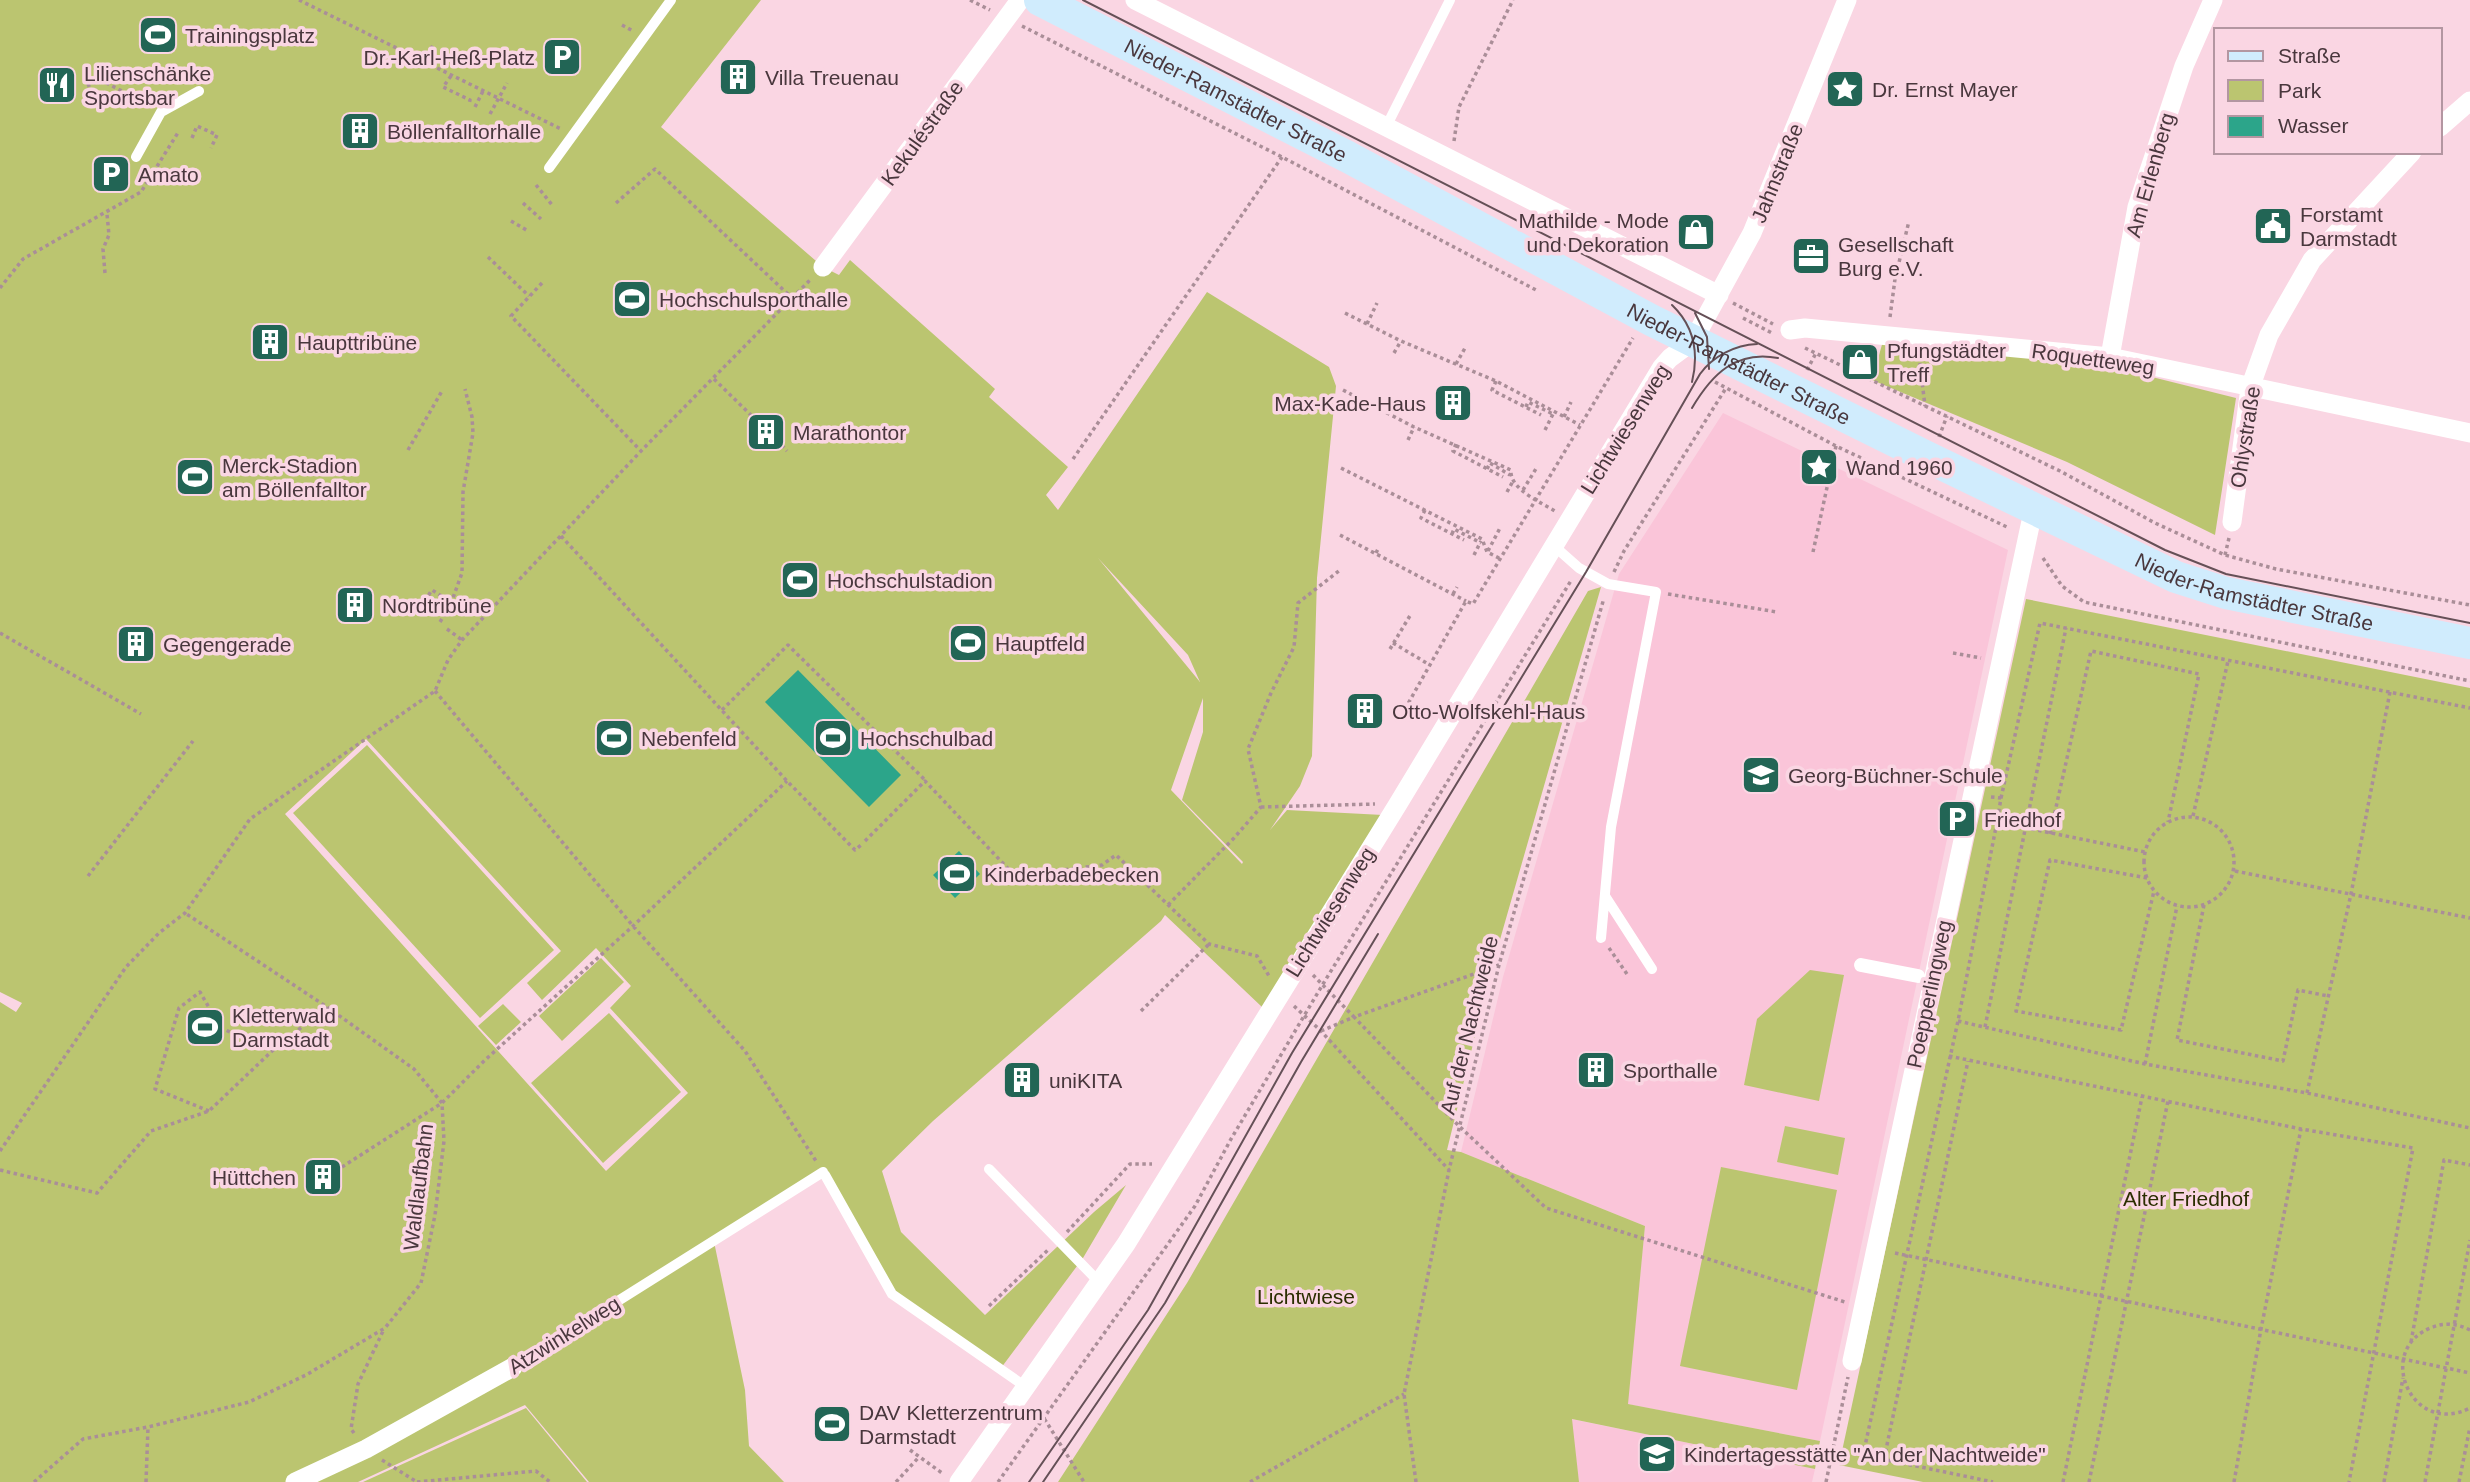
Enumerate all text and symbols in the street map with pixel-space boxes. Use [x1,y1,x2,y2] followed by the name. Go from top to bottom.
[137,14,179,56] sports icon: Trainingsplatz
[185,24,315,47] place label: Trainingsplatz
[2214,28,2442,154] legend
[1121,34,1351,166] street label: Nieder-Ramstädter Straße
[541,36,583,78] parking icon: Dr.-Karl-Heß-Platz
[2278,44,2341,67] text: Straße
[363,46,535,69] place label: Dr.-Karl-Heß-Platz
[717,56,759,98] building icon: Villa Treuenau
[84,62,211,109] place label: Lilienschänke Sportsbar
[36,64,78,106] restaurant icon: Lilienschänke Sportsbar
[765,66,899,89] place label: Villa Treuenau
[1824,68,1866,110] place icon: Dr. Ernst Mayer
[876,76,968,190] street label: Kekuléstraße
[1872,78,2018,101] place label: Dr. Ernst Mayer
[2278,79,2322,102] text: Park
[339,110,381,152] building icon: Böllenfalltorhalle
[2121,110,2179,240] street label: Am Erlenberg
[2278,114,2348,137] text: Wasser
[387,120,541,143] place label: Böllenfalltorhalle
[1747,120,1807,226] street label: Jahnstraße
[90,153,132,195] parking icon: Amato
[138,163,199,186] place label: Amato
[2300,203,2397,250] place label: Forstamt Darmstadt
[2252,205,2294,247] public building icon: Forstamt Darmstadt
[1518,209,1669,256] place label: Mathilde - Mode und Dekoration
[1675,211,1717,253] shop icon: Mathilde - Mode und Dekoration
[1838,233,1954,280] place label: Gesellschaft Burg e.V.
[1790,235,1832,277] office icon: Gesellschaft Burg e.V.
[611,278,653,320] sports icon: Hochschulsporthalle
[659,288,848,311] place label: Hochschulsporthalle
[1624,298,1854,429] street label: Nieder-Ramstädter Straße
[249,321,291,363] building icon: Haupttribüne
[297,331,417,354] place label: Haupttribüne
[1887,339,2006,386] place label: Pfungstädter Treff
[2030,339,2156,379] street label: Roquetteweg
[1839,341,1881,383] shop icon: Pfungstädter Treff
[1576,360,1674,498] street label: Lichtwiesenweg
[1432,382,1474,424] building icon: Max-Kade-Haus
[2226,384,2264,490] street label: Ohlystraße
[1274,392,1426,415] place label: Max-Kade-Haus
[745,411,787,453] building icon: Marathontor
[793,421,906,444] place label: Marathontor
[1798,446,1840,488] place icon: Wand 1960
[222,454,367,501] place label: Merck-Stadion am Böllenfalltor
[174,456,216,498] sports icon: Merck-Stadion am Böllenfalltor
[1846,456,1953,479] place label: Wand 1960
[2132,548,2376,634] street label: Nieder-Ramstädter Straße
[779,559,821,601] sports icon: Hochschulstadion
[827,569,993,592] place label: Hochschulstadion
[334,584,376,626] building icon: Nordtribüne
[382,594,492,617] place label: Nordtribüne
[947,622,989,664] sports icon: Hauptfeld
[115,623,157,665] building icon: Gegengerade
[995,632,1085,655] place label: Hauptfeld
[163,633,291,656] place label: Gegengerade
[1344,690,1386,732] building icon: Otto-Wolfskehl-Haus
[1392,700,1585,723] place label: Otto-Wolfskehl-Haus
[593,717,635,759] sports icon: Nebenfeld
[812,717,854,759] sports icon: Hochschulbad
[641,727,737,750] place label: Nebenfeld
[860,727,993,750] place label: Hochschulbad
[1740,754,1782,796] school or university icon: Georg-Büchner-Schule
[1788,764,2003,787] place label: Georg-Büchner-Schule
[1936,798,1978,840] parking icon: Friedhof
[1984,808,2061,831] place label: Friedhof
[1281,843,1379,981] street label: Lichtwiesenweg
[936,853,978,895] sports icon: Kinderbadebecken
[984,863,1159,886] place label: Kinderbadebecken
[1902,918,1956,1070] street label: Poepperlingweg
[1436,933,1502,1117] street label: Auf der Nachtweide
[232,1004,336,1051] place label: Kletterwald Darmstadt
[184,1006,226,1048] sports icon: Kletterwald Darmstadt
[1575,1049,1617,1091] building icon: Sporthalle
[1001,1059,1043,1101] building icon: uniKITA
[1623,1059,1718,1082] place label: Sporthalle
[1049,1069,1122,1092] place label: uniKITA
[399,1122,437,1252] street label: Waldlaufbahn
[302,1156,344,1198] building icon: Hüttchen
[212,1166,296,1189] place label: Hüttchen
[2123,1187,2249,1210] park label: Alter Friedhof
[1257,1285,1355,1308] park label: Lichtwiese
[504,1292,624,1378] street label: Atzwinkelweg
[859,1401,1043,1448] place label: DAV Kletterzentrum Darmstadt
[811,1403,853,1445] sports icon: DAV Kletterzentrum Darmstadt
[1636,1433,1678,1475] school or university icon: Kindertagesstätte "An der Nachtweide"
[1684,1443,2046,1466] place label: Kindertagesstätte "An der Nachtweide"

